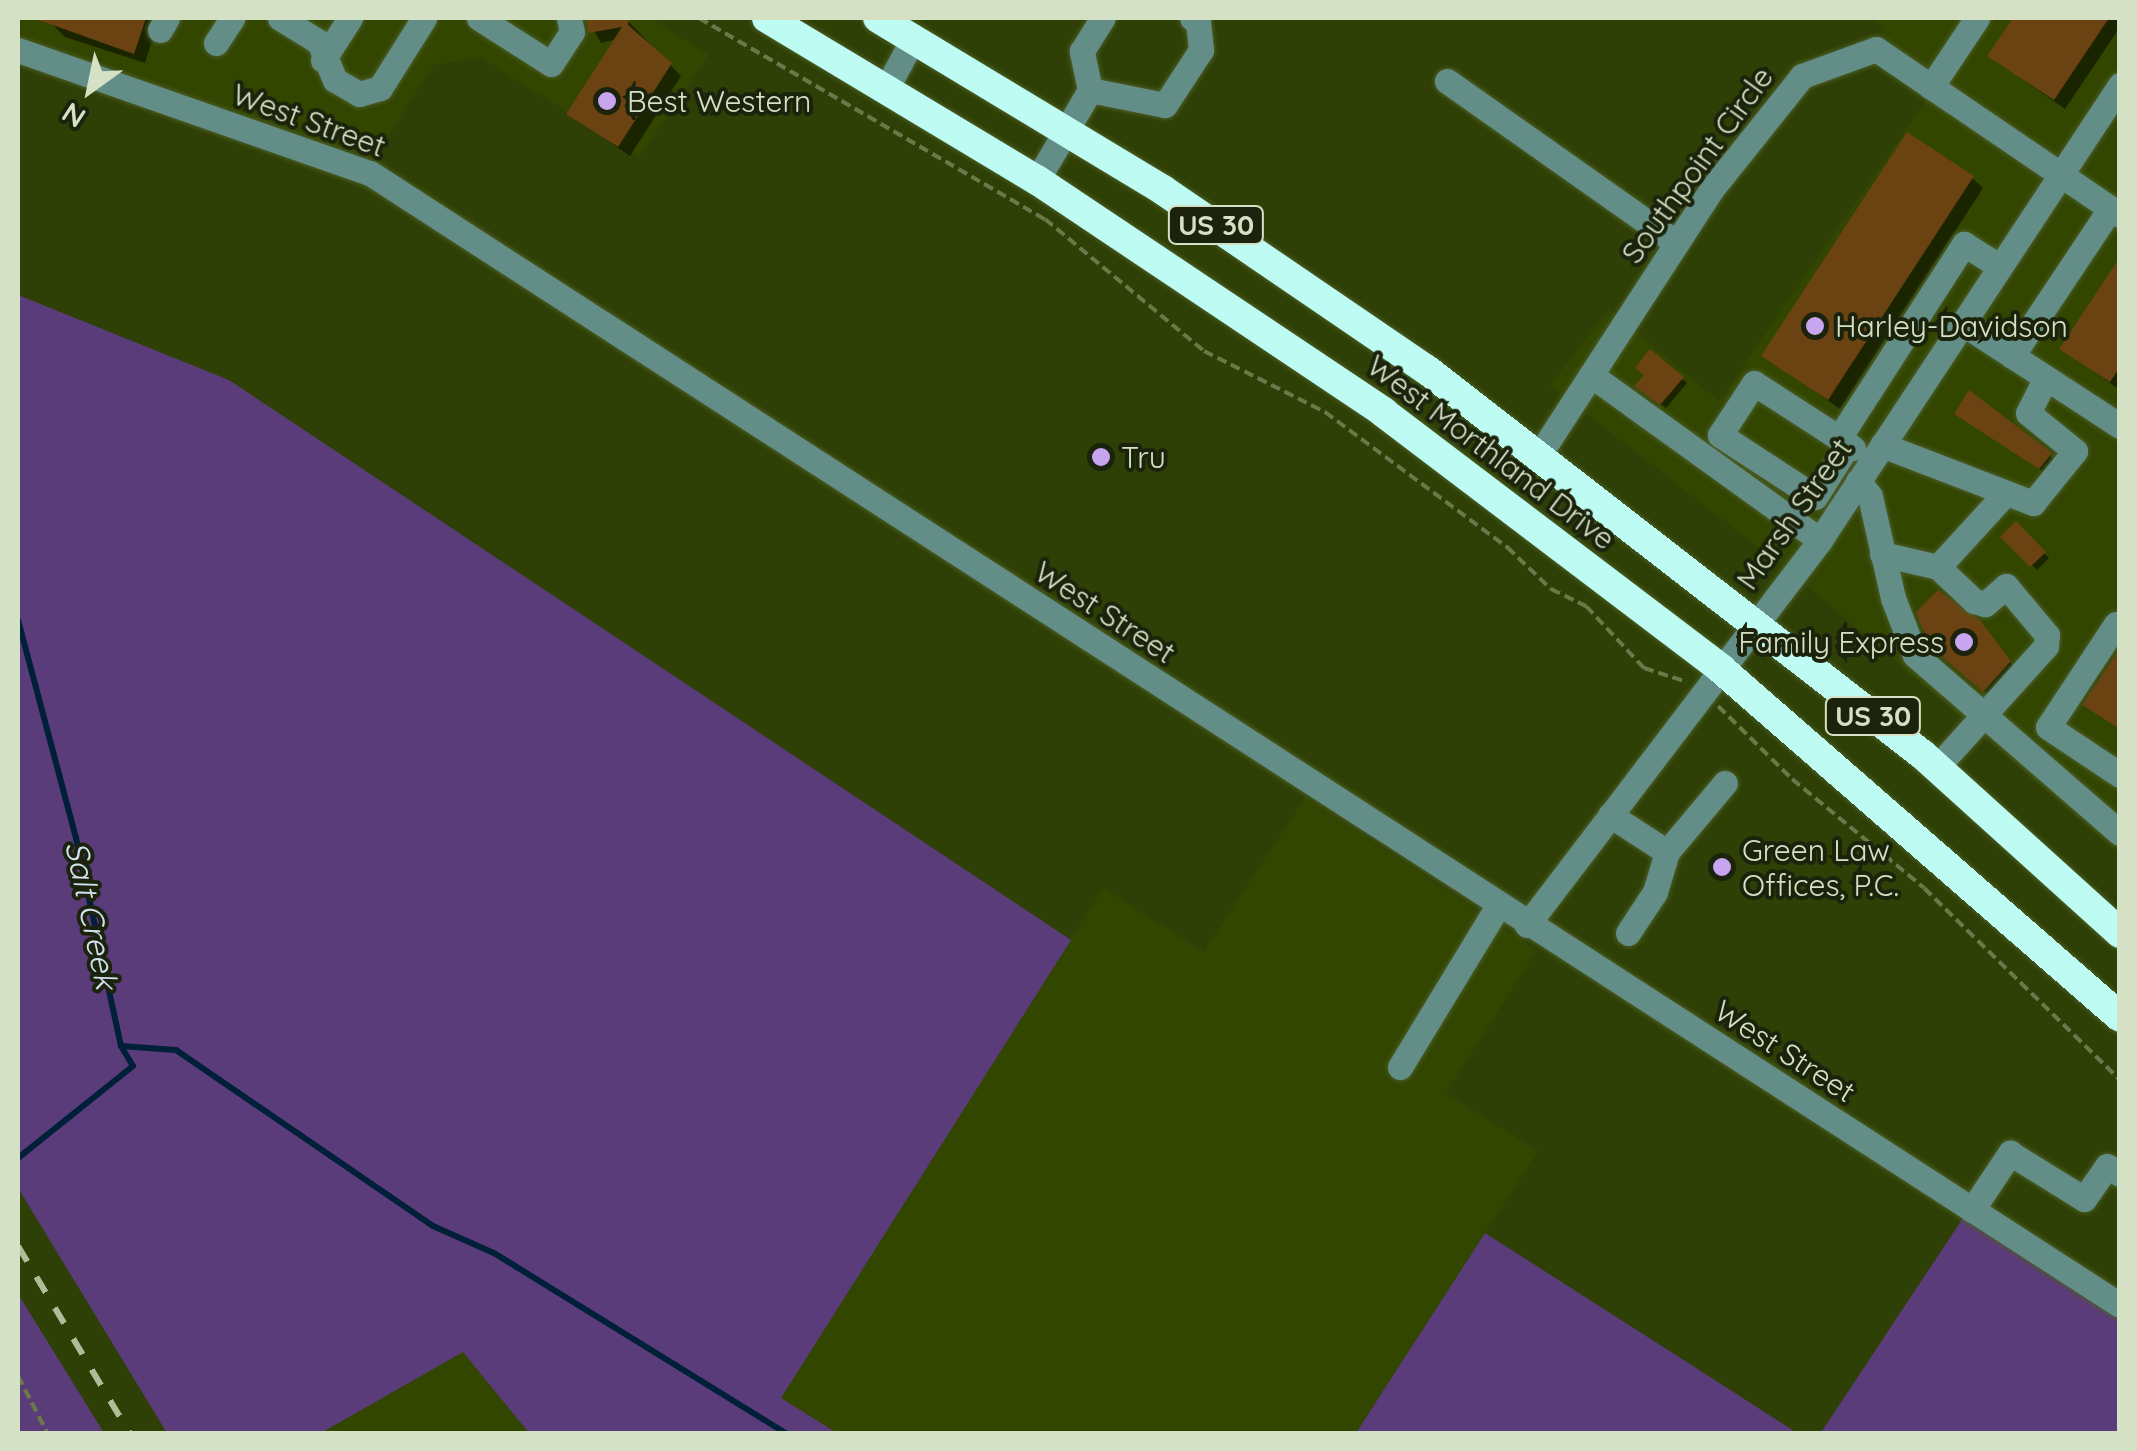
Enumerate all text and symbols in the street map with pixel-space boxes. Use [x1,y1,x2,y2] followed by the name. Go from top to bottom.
[40,40,140,140] north arrow
[1614,60,1780,270] street label: Southpoint Circle
[228,76,390,164] street label: West Street
[627,83,811,119] place label: Best Western
[596,90,618,112] marker: Best Western
[55,95,92,136] text: N
[1166,202,1266,248] road number: US 30
[1835,308,2068,344] place label: Harley-Davidson
[1804,315,1826,337] marker: Harley-Davidson
[1360,347,1622,557] street label: West Morthland Drive
[1729,432,1859,596] street label: Marsh Street
[1121,439,1166,475] place label: Tru
[1090,446,1112,468] marker: Tru
[1028,553,1182,671] street label: West Street
[1738,624,1944,660] place label: Family Express
[1953,631,1975,653] marker: Family Express
[1823,693,1923,739] road number: US 30
[1742,832,1899,902] place label: Green Law Offices, P.C.
[58,838,126,992] water label: Salt Creek
[1711,856,1733,878] marker: Green Law Offices, P.C.
[1708,992,1862,1110] street label: West Street

